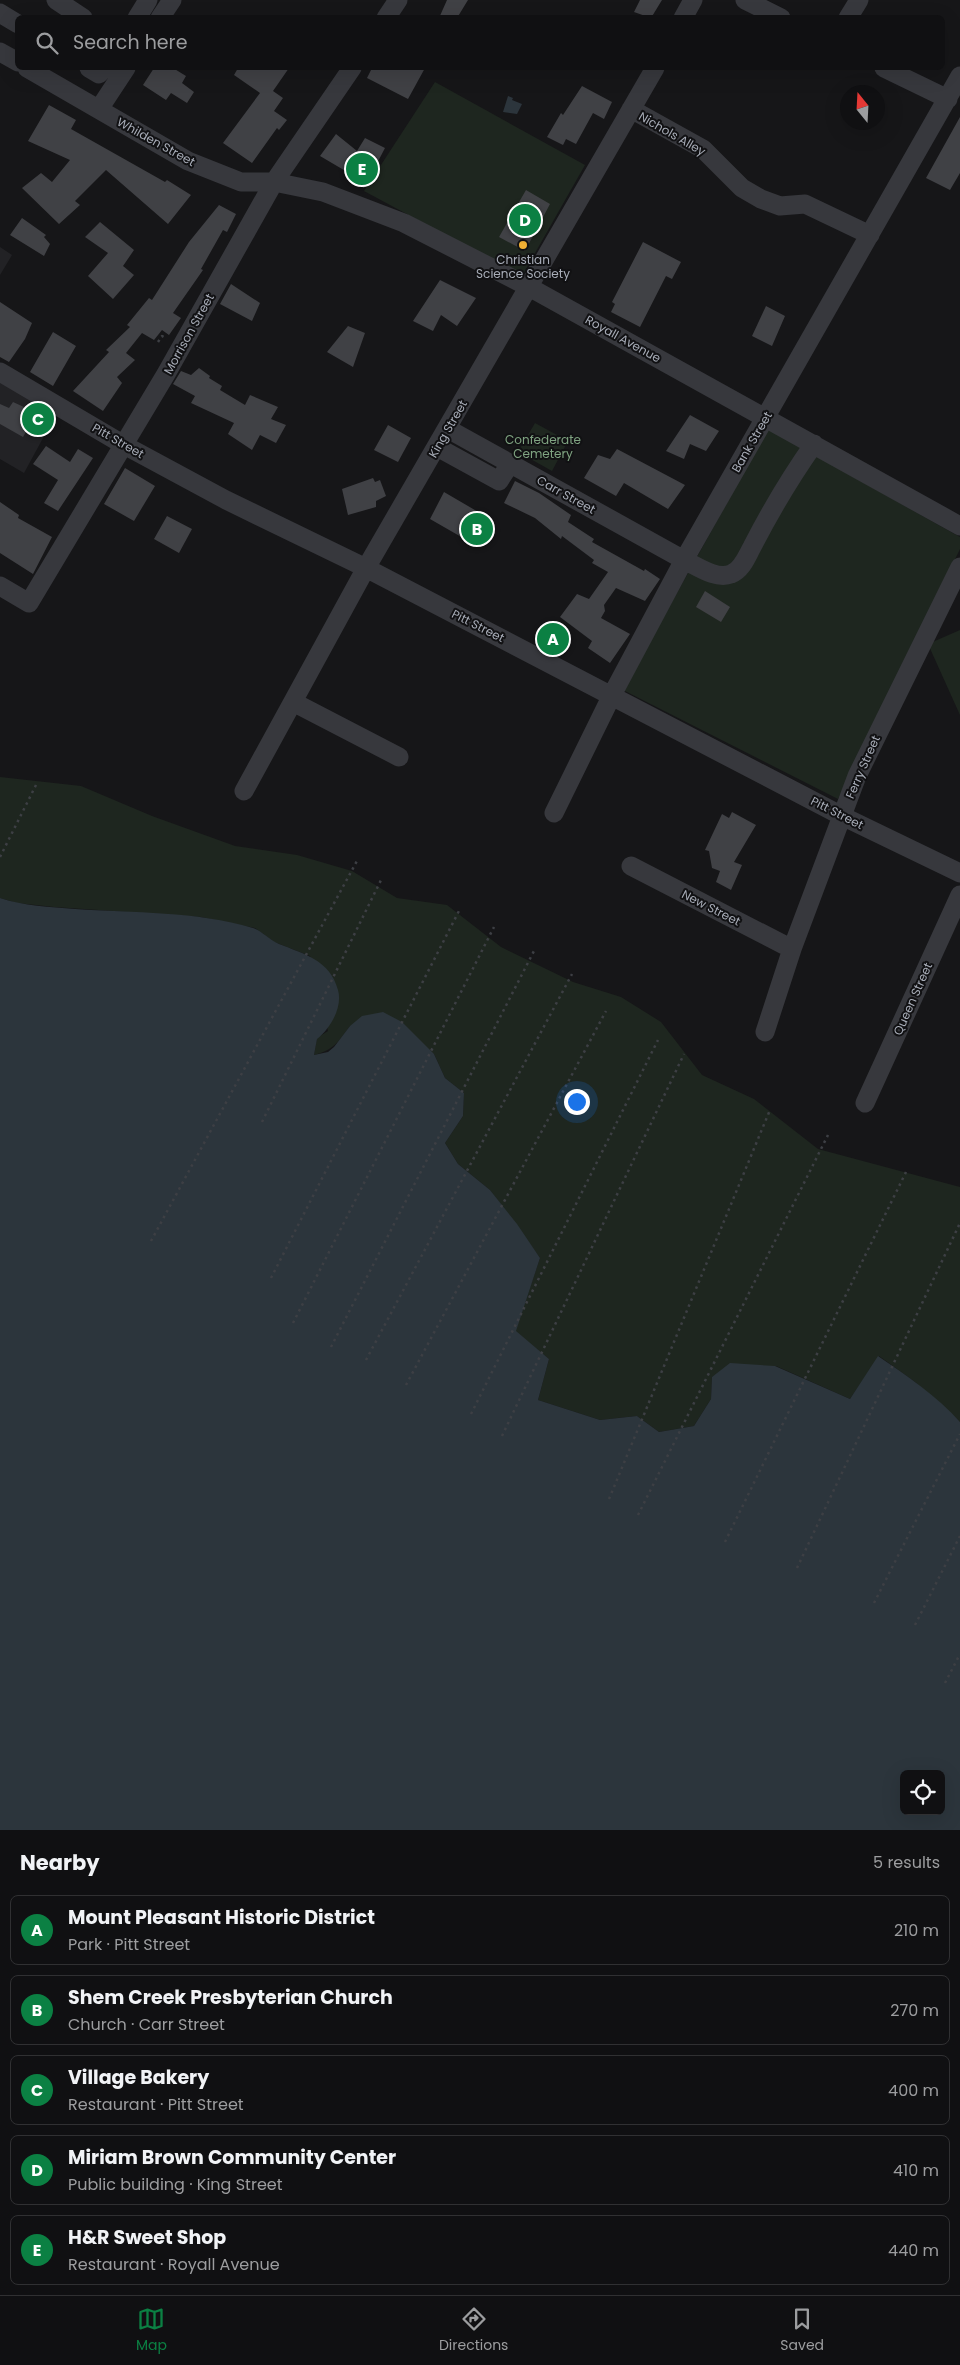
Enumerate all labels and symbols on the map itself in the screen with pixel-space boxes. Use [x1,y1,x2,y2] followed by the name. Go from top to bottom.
[840,85,885,130] north arrow
[636,108,709,160] street label: Nichols Alley
[114,113,198,170] street label: Whilden Street
[346,150,378,188] pin: E
[509,201,541,239] pin: D
[517,239,529,251] marker: Christian Science Society
[476,251,570,282] place label: Christian Science Society
[159,290,218,377] street label: Morrison Street
[582,311,664,366] street label: Royall Avenue
[424,397,471,461] street label: King Street
[22,400,54,438] pin: C
[727,408,776,475] street label: Bank Street
[89,419,147,462] street label: Pitt Street
[505,431,581,462] park label: Confederate Cemetery
[534,471,599,518] street label: Carr Street
[461,510,493,548] pin: B
[449,605,507,646] street label: Pitt Street
[537,620,569,658] pin: A
[841,732,884,801] street label: Ferry Street
[808,792,866,833] street label: Pitt Street
[679,885,744,930] street label: New Street
[889,960,936,1038] street label: Queen Street
[564,1089,590,1115] your location

